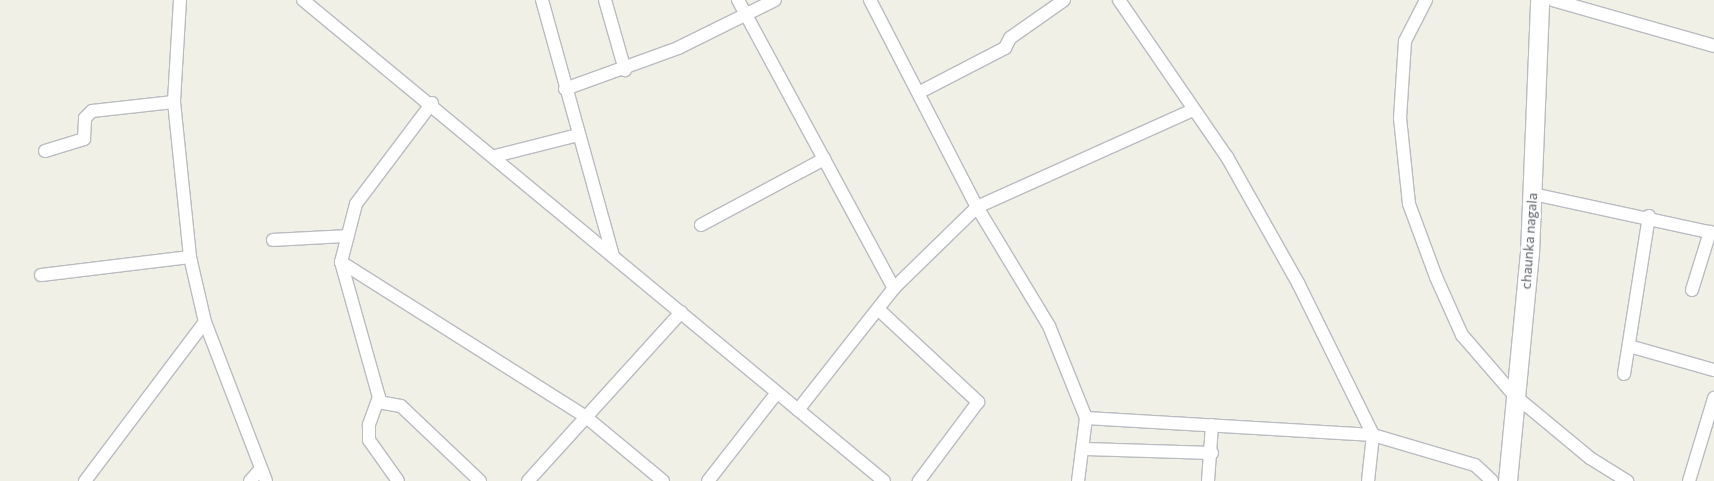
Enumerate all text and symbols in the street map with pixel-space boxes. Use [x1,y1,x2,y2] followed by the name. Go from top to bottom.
[1517,192,1541,290] street label: chaunka nagala

